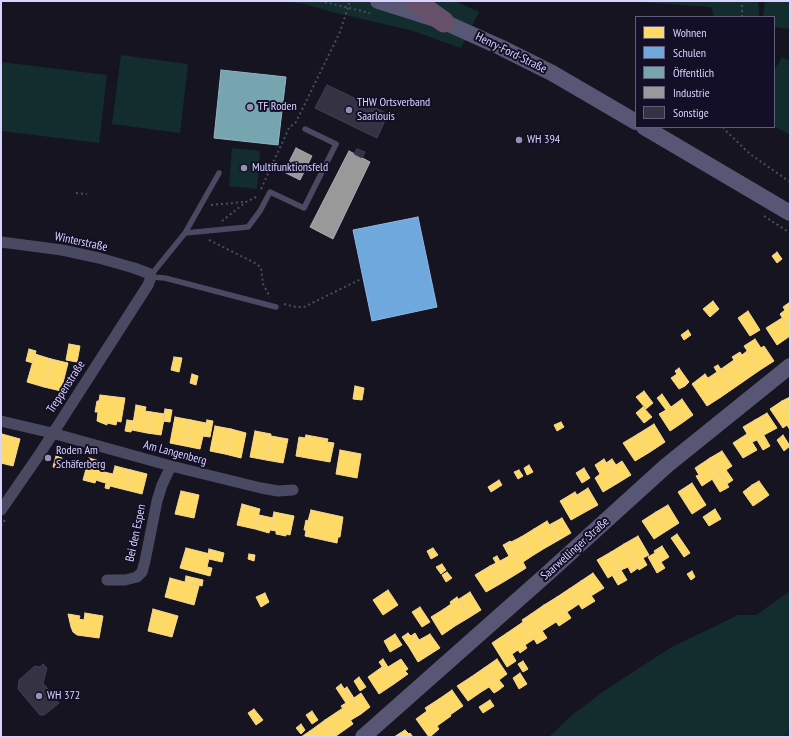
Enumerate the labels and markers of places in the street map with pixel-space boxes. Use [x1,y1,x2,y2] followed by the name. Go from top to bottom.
[357,96,430,124] place label: THW Ortsverband Saarlouis
[258,100,297,114] place label: TF Roden
[245,102,255,112] marker: TF Roden
[344,105,354,115] marker: THW Ortsverband Saarlouis
[527,133,560,147] place label: WH 394
[514,135,524,145] marker: WH 394
[252,161,328,175] place label: Multifunktionsfeld
[239,163,249,173] marker: Multifunktionsfeld
[56,444,105,472] place label: Roden Am Schäferberg
[43,453,53,463] marker: Roden Am Schäferberg
[47,689,80,703] place label: WH 372
[34,691,44,701] marker: WH 372

